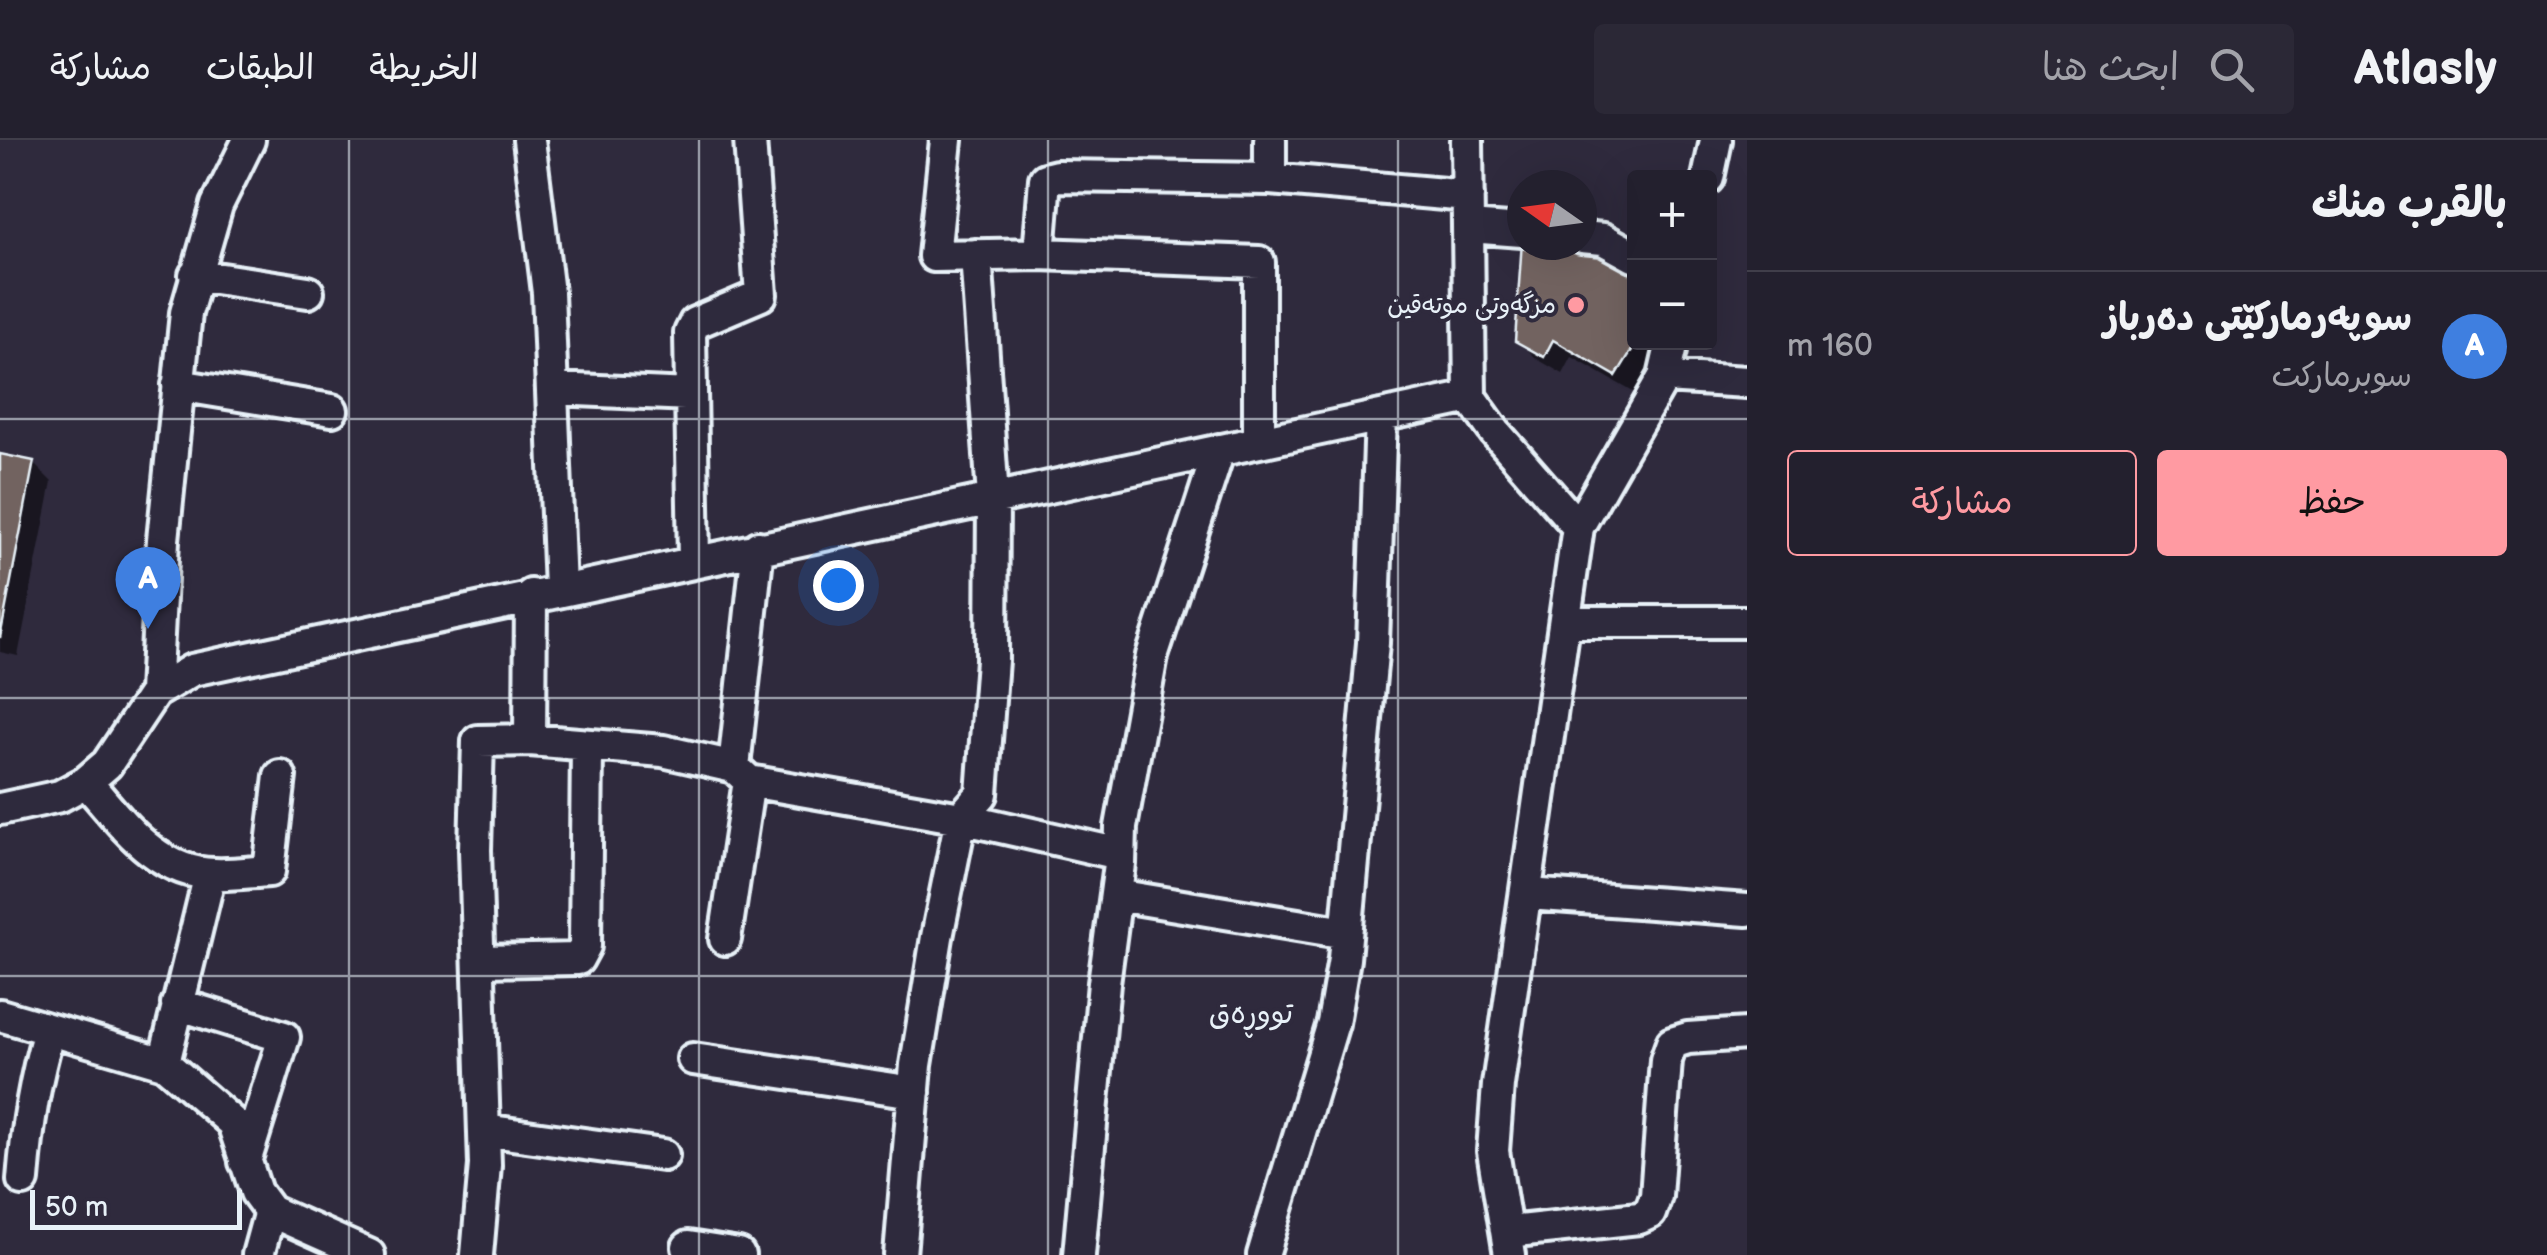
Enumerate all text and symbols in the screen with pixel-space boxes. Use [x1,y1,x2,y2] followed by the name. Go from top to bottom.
[1594,24,2294,114] search box
[2354,41,2497,98] text: Atlasly
[2204,42,2259,97] icon: search
[2042,46,2179,91] text: ابحث هنا
[50,47,151,90] text: مشاركة
[206,47,314,90] text: الطبقات
[369,47,479,90] text: الخريطة
[1507,170,1597,260] north arrow
[1627,170,1717,350] map controls
[1627,170,1717,260] button: +
[2311,179,2507,230] text: بالقرب منك
[1627,260,1717,350] button: −
[1387,290,1556,321] place label: مزگەوتی موتەقین
[1565,294,1587,316] marker: مزگەوتی موتەقین
[2104,296,2412,341] text: سوپەرمارکێتی دەرباز
[1787,327,1873,366] text: 160 m
[2465,327,2484,366] text: A
[2271,357,2412,396] text: سوبرماركت
[1787,450,2137,556] button: مشاركة
[2157,450,2507,556] button: حفظ
[116,546,180,629] pin: A
[813,560,864,611] your location
[1209,996,1293,1038] district label: تووڕەق
[30,1185,242,1230] scale bar
[45,1191,108,1224] text: 50 m

